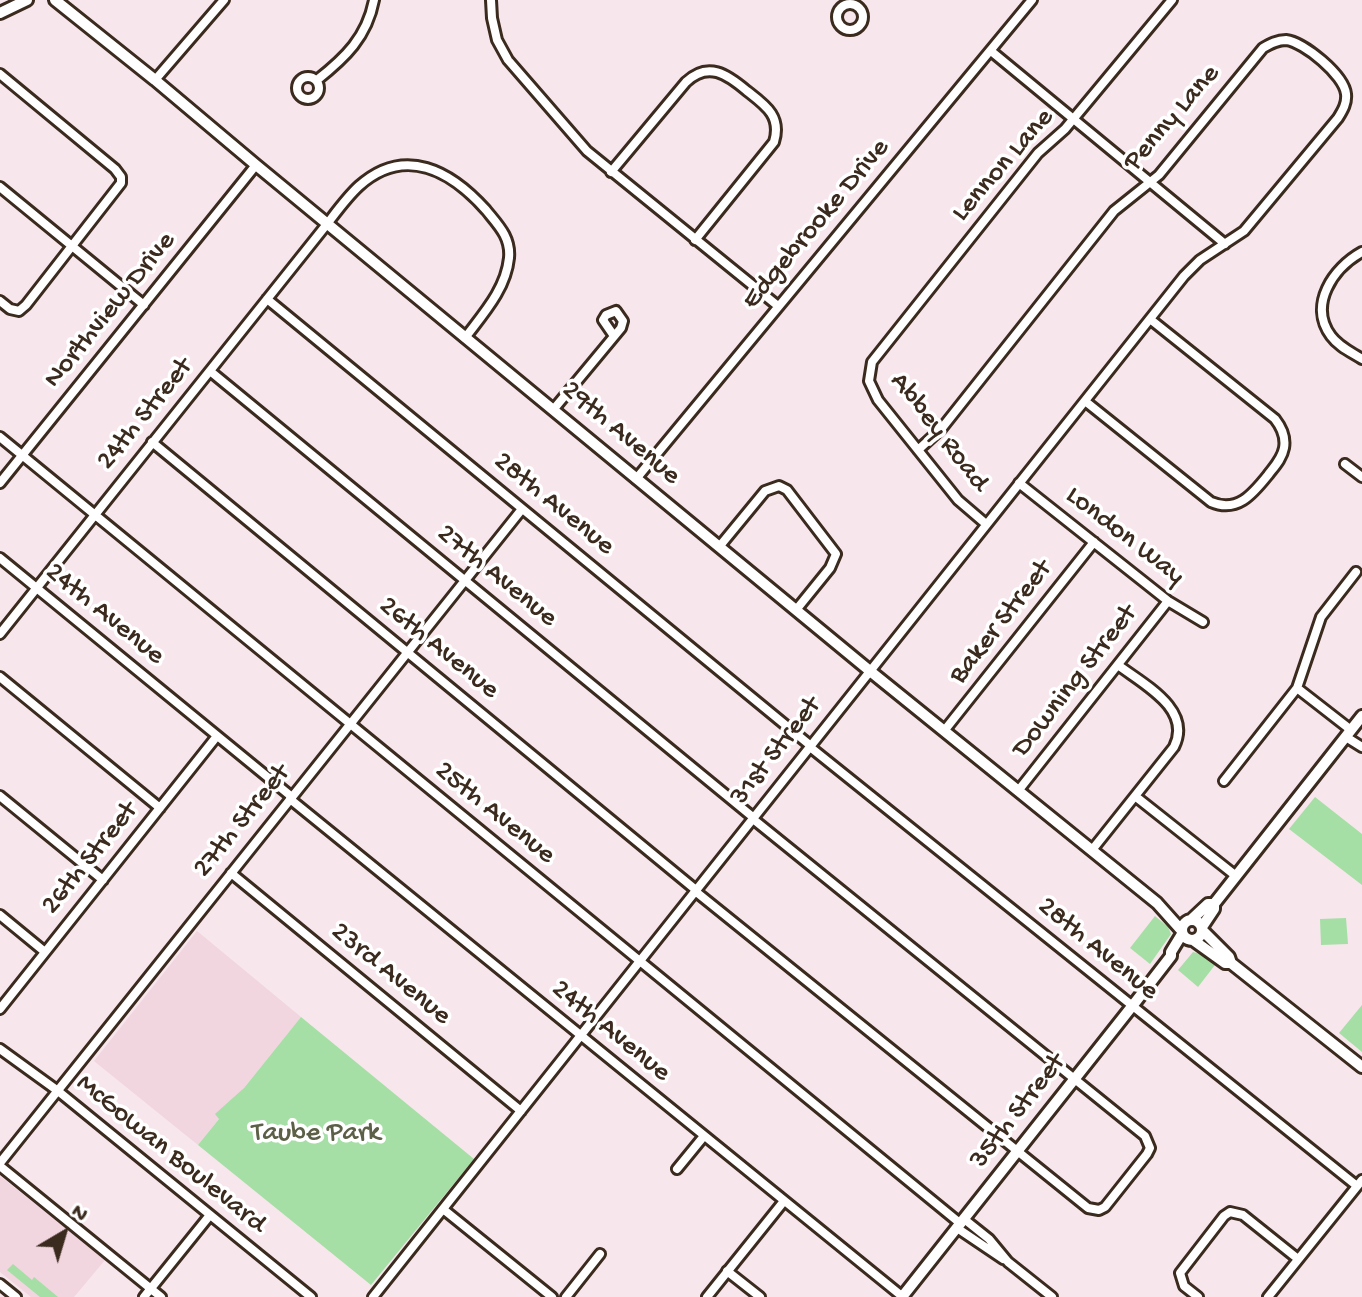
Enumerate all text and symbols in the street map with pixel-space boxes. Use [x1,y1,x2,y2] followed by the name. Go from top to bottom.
[1118,59,1228,179] street label: Penny Lane
[946,102,1062,230] street label: Lennon Lane
[736,133,898,317] street label: Edgebrooke Drive
[38,226,184,396] street label: Northview Drive
[91,352,201,478] street label: 24th Street
[881,367,995,499] street label: Abbey Road
[554,375,686,493] street label: 29th Avenue
[486,446,620,564] street label: 28th Avenue
[1058,480,1190,594] street label: London Way
[429,518,563,636] street label: 27th Avenue
[943,554,1061,692] street label: Baker Street
[37,557,171,673] street label: 24th Avenue
[371,590,505,708] street label: 26th Avenue
[1006,599,1146,765] street label: Downing Street
[724,691,830,813] street label: 31st Street
[427,755,561,873] street label: 25th Avenue
[187,759,299,885] street label: 27th Street
[35,796,147,922] street label: 26th Street
[1030,891,1164,1009] street label: 28th Avenue
[323,916,457,1034] street label: 23rd Avenue
[543,974,677,1090] street label: 24th Avenue
[964,1048,1074,1176] street label: 35th Street
[68,1068,272,1242] street label: McGowan Boulevard
[252,1118,380,1152] park label: Taube Park
[24,1193,104,1273] north arrow
[65,1199,92,1229] text: N

